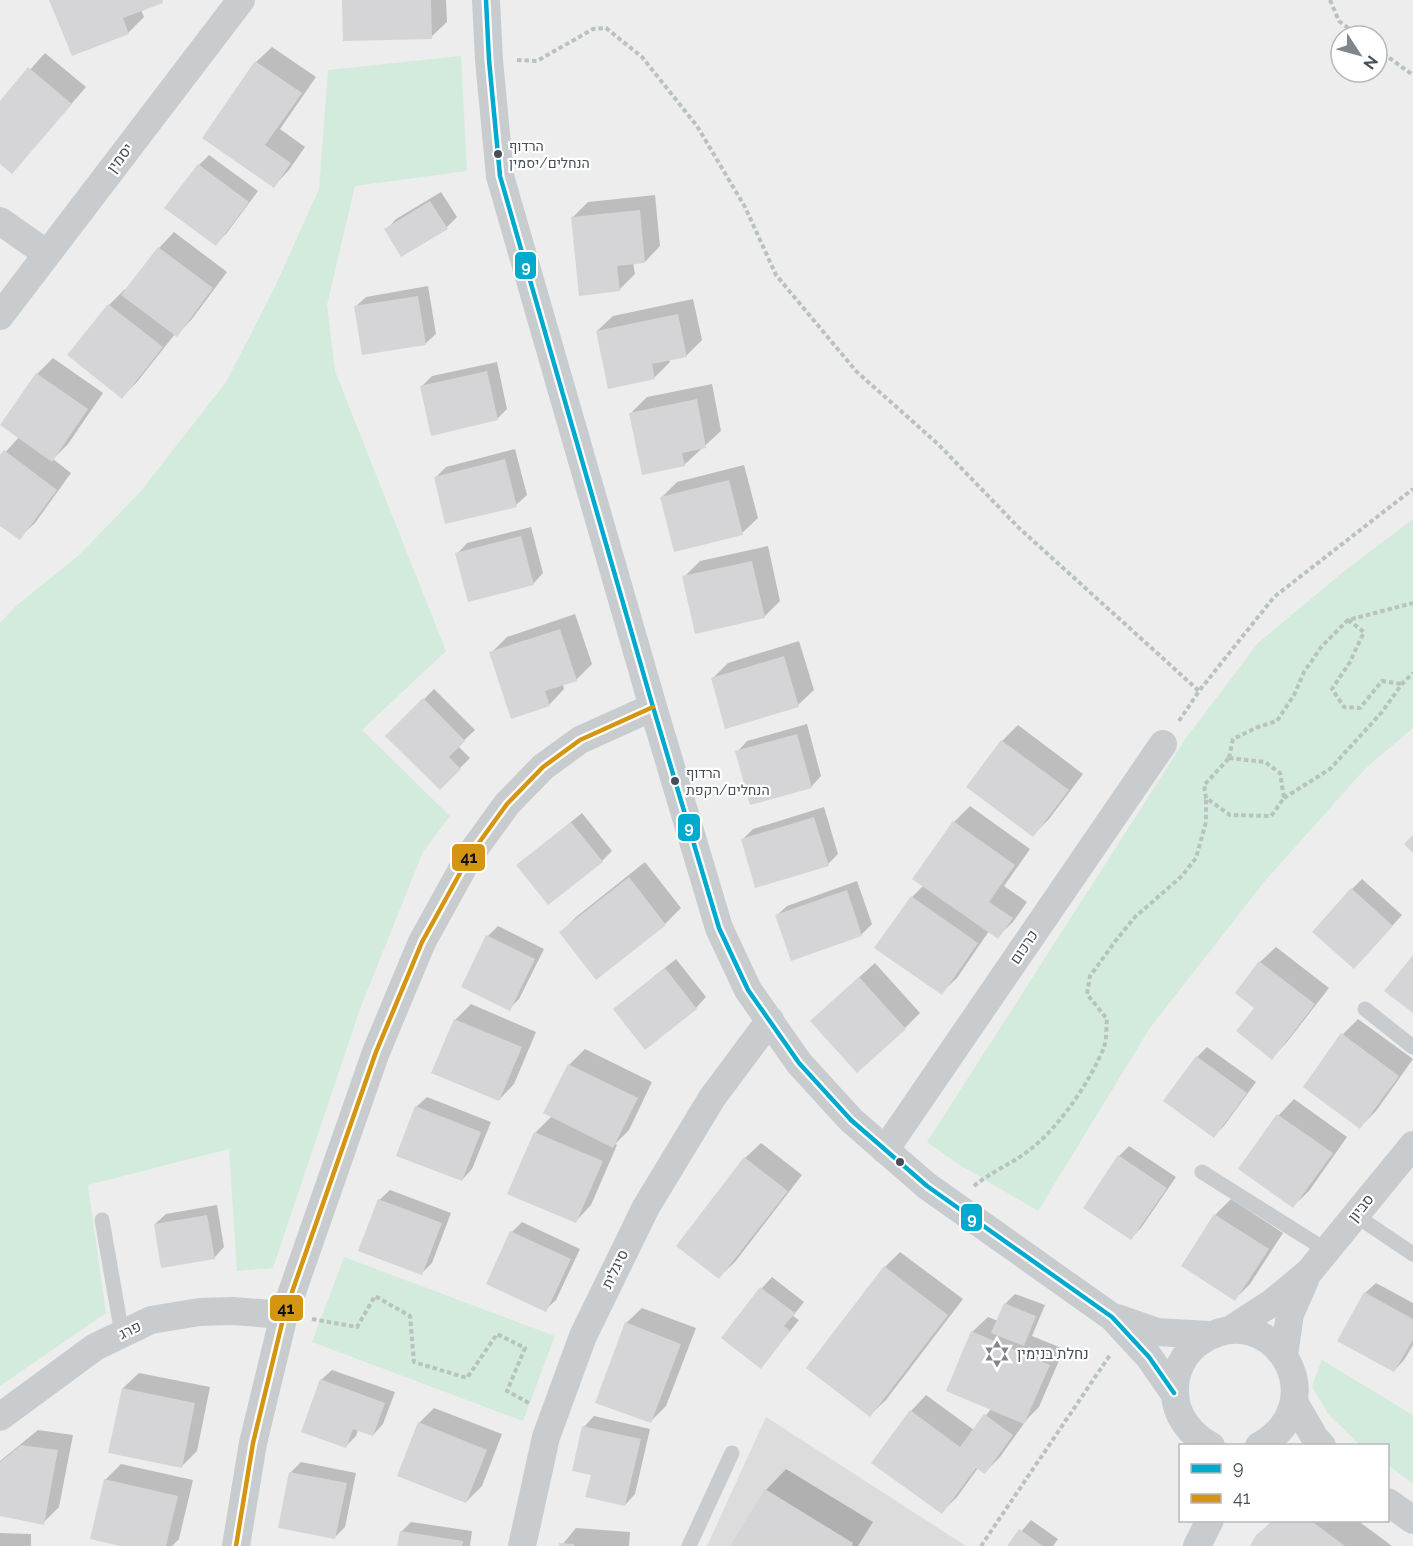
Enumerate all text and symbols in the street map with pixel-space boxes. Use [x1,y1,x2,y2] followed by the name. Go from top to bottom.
[1329,24,1389,84] north arrow
[1359,52,1382,73] text: N
[509,138,590,171] place label: הרדוף הנחלים/יסמין
[103,140,137,176] street label: יסמין
[492,148,504,160] marker: הרדוף הנחלים/יסמין
[514,251,537,280] line badge: 9
[521,257,531,276] text: 9
[686,765,770,798] place label: הרדוף הנחלים/רקפת
[669,775,681,787] marker: הרדוף הנחלים/רקפת
[677,813,701,842] line badge: 9
[684,818,694,837] text: 9
[451,843,486,872] line badge: 41
[460,848,478,867] text: 41
[1006,926,1042,968] street label: כרכום
[894,1156,906,1168] unlabelled marker
[1344,1190,1378,1226] street label: סביון
[960,1203,983,1232] line badge: 9
[967,1209,977,1228] text: 9
[598,1246,632,1292] street label: סיגלית
[269,1294,304,1322] line badge: 41
[277,1299,295,1318] text: 41
[116,1317,144,1343] street label: פרג
[982,1339,1012,1369] synagogue icon: נחלת בנימין
[1017,1345,1089,1363] place label: נחלת בנימין
[1179,1444,1389,1522] legend
[1233,1457,1244,1478] text: 9
[1233,1487,1251,1508] text: 41

